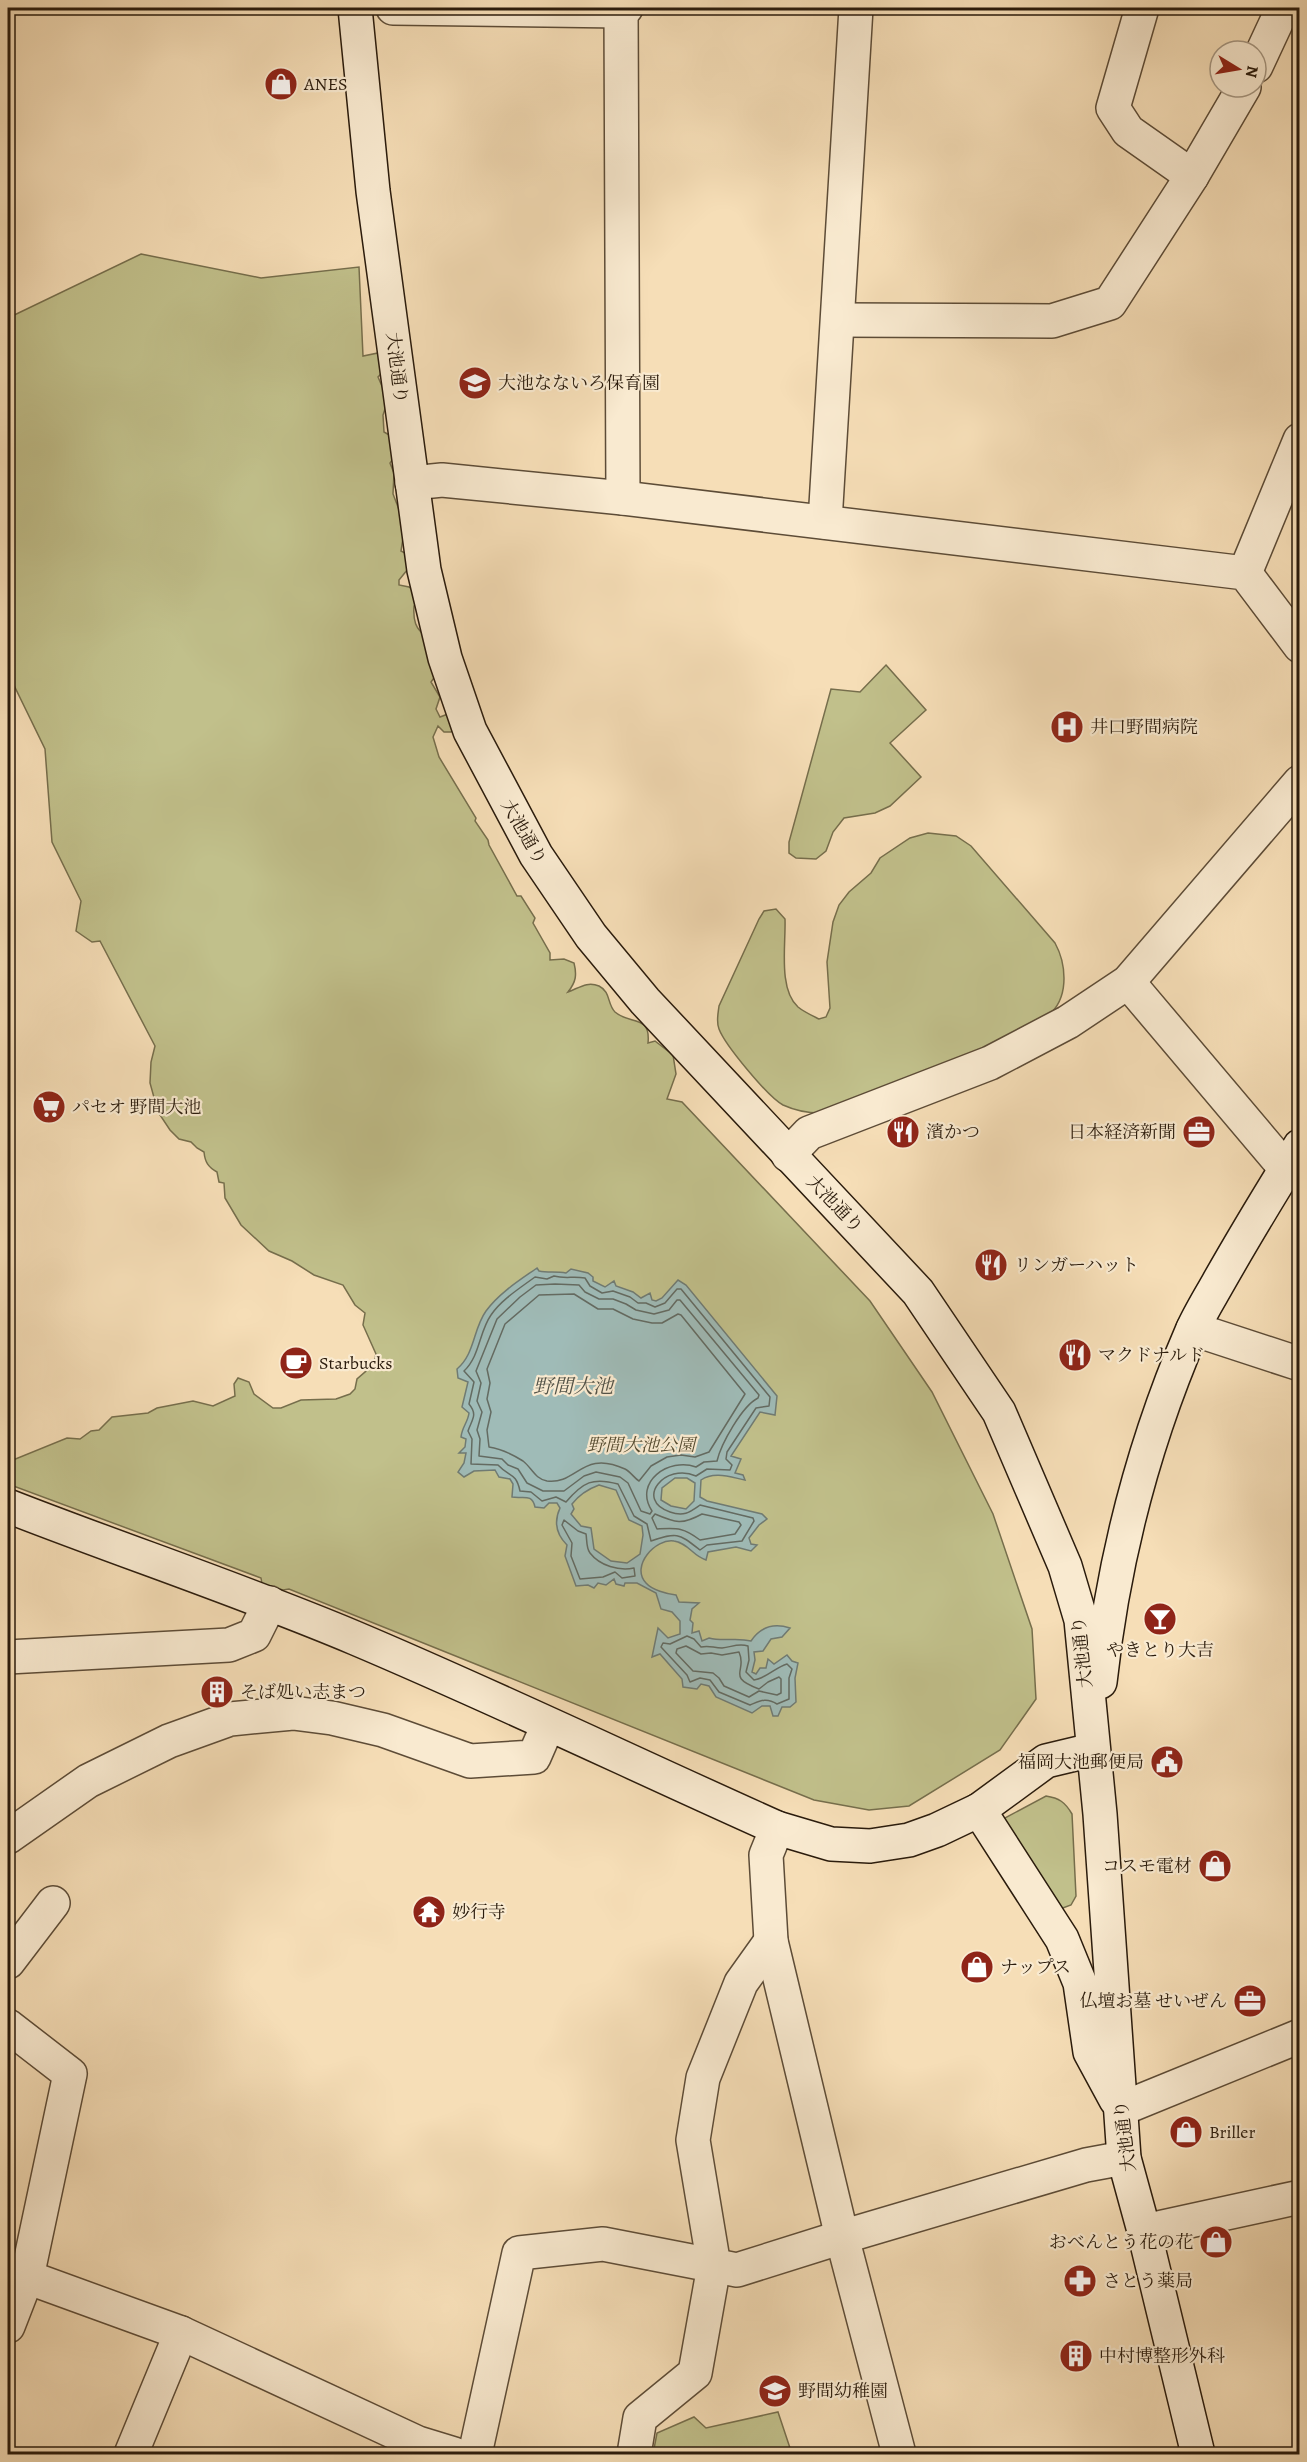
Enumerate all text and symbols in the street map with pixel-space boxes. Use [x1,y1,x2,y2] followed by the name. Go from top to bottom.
[1208,39,1268,99] north arrow
[1240,64,1264,80] text: N
[263,66,299,102] shop icon: ANES
[303,72,348,96] place label: ANES
[381,331,413,405] street label: 大池通り
[457,365,493,401] school or university icon: 大池なないろ保育園
[498,371,660,395] place label: 大池なないろ保育園
[1049,709,1085,745] hospital icon: 井口野間病院
[1090,715,1198,739] place label: 井口野間病院
[496,795,552,869] street label: 大池通り
[31,1089,67,1125] supermarket icon: パセオ 野間大池
[72,1095,202,1119] place label: パセオ 野間大池
[885,1114,921,1150] restaurant icon: 濱かつ
[1181,1114,1217,1150] office icon: 日本経済新聞
[926,1120,980,1144] place label: 濱かつ
[1068,1120,1176,1144] place label: 日本経済新聞
[801,1170,869,1238] street label: 大池通り
[973,1247,1009,1283] restaurant icon: リンガーハット
[1014,1253,1139,1277] place label: リンガーハット
[1057,1337,1093,1373] restaurant icon: マクドナルド
[1098,1343,1205,1367] place label: マクドナルド
[278,1345,314,1381] cafe icon: Starbucks
[319,1351,392,1375] place label: Starbucks
[533,1373,615,1400] water label: 野間大池
[587,1433,698,1457] park label: 野間大池公園
[1142,1601,1178,1637] bar icon: やきとり大吉
[1066,1615,1098,1689] street label: 大池通り
[1106,1638,1214,1662] place label: やきとり大吉
[199,1674,235,1710] building icon: そば処い志まつ
[240,1680,366,1704] place label: そば処い志まつ
[1149,1744,1185,1780] public building icon: 福岡大池郵便局
[1018,1750,1144,1774] place label: 福岡大池郵便局
[1197,1848,1233,1884] shop icon: コスモ電材
[1102,1854,1192,1878] place label: コスモ電材
[411,1894,447,1930] temple icon: 妙行寺
[452,1900,506,1924] place label: 妙行寺
[959,1949,995,1985] shop icon: ナップス
[1000,1955,1071,1979] place label: ナップス
[1232,1983,1268,2019] office icon: 仏壇お墓 せいぜん
[1079,1989,1227,2013] place label: 仏壇お墓 せいぜん
[1109,2099,1141,2173] street label: 大池通り
[1168,2114,1204,2150] shop icon: Briller
[1209,2120,1255,2144] place label: Briller
[1198,2224,1234,2260] shop icon: おべんとう花の花
[1049,2230,1193,2254] place label: おべんとう花の花
[1062,2263,1098,2299] pharmacy icon: さとう薬局
[1103,2269,1193,2293] place label: さとう薬局
[1058,2338,1094,2374] building icon: 中村博整形外科
[1099,2344,1225,2368] place label: 中村博整形外科
[757,2373,793,2409] school or university icon: 野間幼稚園
[798,2379,888,2403] place label: 野間幼稚園

